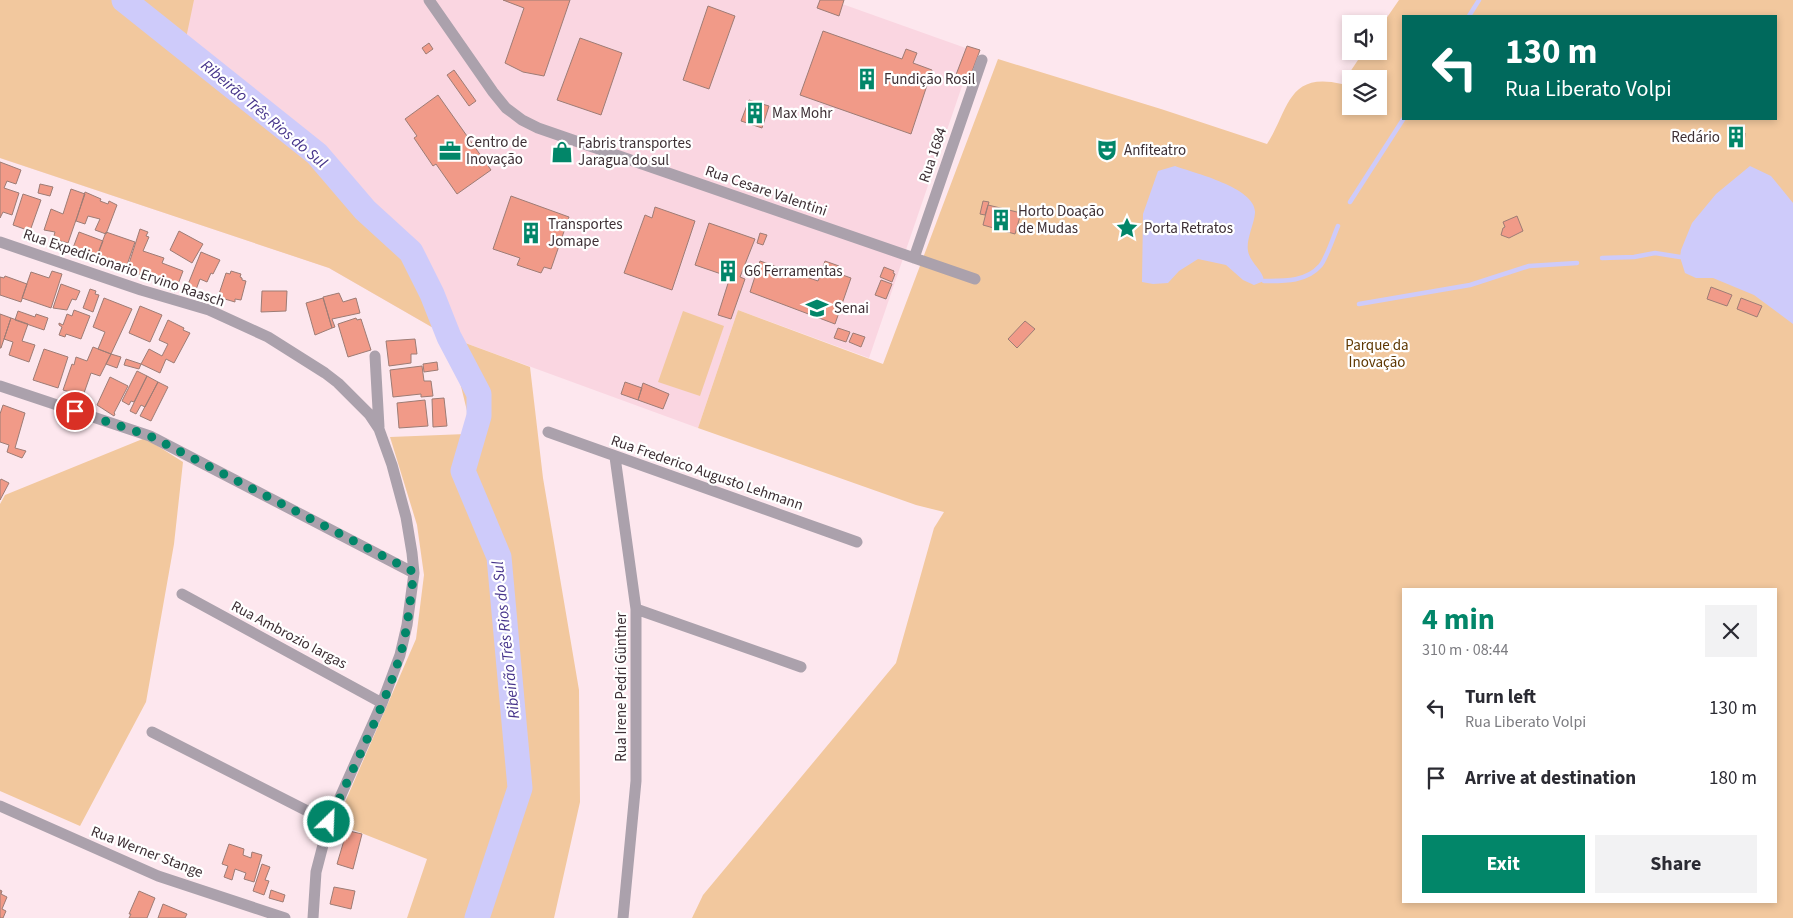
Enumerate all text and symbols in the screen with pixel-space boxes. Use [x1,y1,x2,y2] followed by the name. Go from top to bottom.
[1342,15,1387,115] map controls
[1342,15,1387,60] button: sound
[1505,27,1597,77] text: 130 m
[1422,35,1487,100] icon: left
[196,55,332,173] water label: Ribeirão Três Rios do Sul
[854,66,880,92] building icon: Fundição Rosil
[884,69,975,90] place label: Fundição Rosil
[1342,70,1387,115] button: layers
[1505,73,1672,105] text: Rua Liberato Volpi
[742,100,768,126] building icon: Max Mohr
[772,103,833,124] place label: Max Mohr
[914,124,952,185] street label: Rua 1684
[1723,124,1749,150] building icon: Redário
[1671,127,1720,148] place label: Redário
[466,132,527,170] place label: Centro de Inovação
[578,133,691,171] place label: Fabris transportes Jaragua do sul
[1094,137,1120,163] theatre icon: Anfiteatro
[437,138,463,164] office icon: Centro de Inovação
[549,139,575,165] shop icon: Fabris transportes Jaragua do sul
[1124,140,1186,161] place label: Anfiteatro
[702,160,830,222] street label: Rua Cesare Valentini
[1018,201,1104,239] place label: Horto Doação de Mudas
[988,207,1014,233] building icon: Horto Doação de Mudas
[548,214,623,252] place label: Transportes Jomape
[1114,215,1140,241] place icon: Porta Retratos
[1144,218,1233,239] place label: Porta Retratos
[518,220,544,246] building icon: Transportes Jomape
[20,224,228,312] street label: Rua Expedicionario Ervino Raasch
[715,258,741,284] building icon: G6 Ferramentas
[744,261,843,282] place label: G6 Ferramentas
[804,295,830,321] school or university icon: Senai
[834,298,869,319] place label: Senai
[1345,335,1409,373] park label: Parque da Inovação
[54,390,96,432] pin
[61,397,89,425] icon: arrive
[608,430,806,516] street label: Rua Frederico Augusto Lehmann
[487,560,525,720] water label: Ribeirão Três Rios do Sul
[227,596,351,674] street label: Rua Ambrozio Iargas
[1422,598,1495,641] text: 4 min
[1705,605,1757,657] button: close
[611,611,632,762] street label: Rua Irene Pedri Günther
[1422,639,1509,661] text: 310 m · 08:44
[1465,684,1536,711] text: Turn left
[1422,694,1450,722] icon: left
[1709,695,1757,722] text: 130 m
[1465,711,1586,733] text: Rua Liberato Volpi
[1422,764,1450,792] icon: arrive
[1465,765,1636,792] text: Arrive at destination
[1709,765,1757,792] text: 180 m
[302,795,354,847] position arrow
[88,821,206,883] street label: Rua Werner Stange
[1422,835,1585,893] button: Exit
[1595,835,1757,893] button: Share

